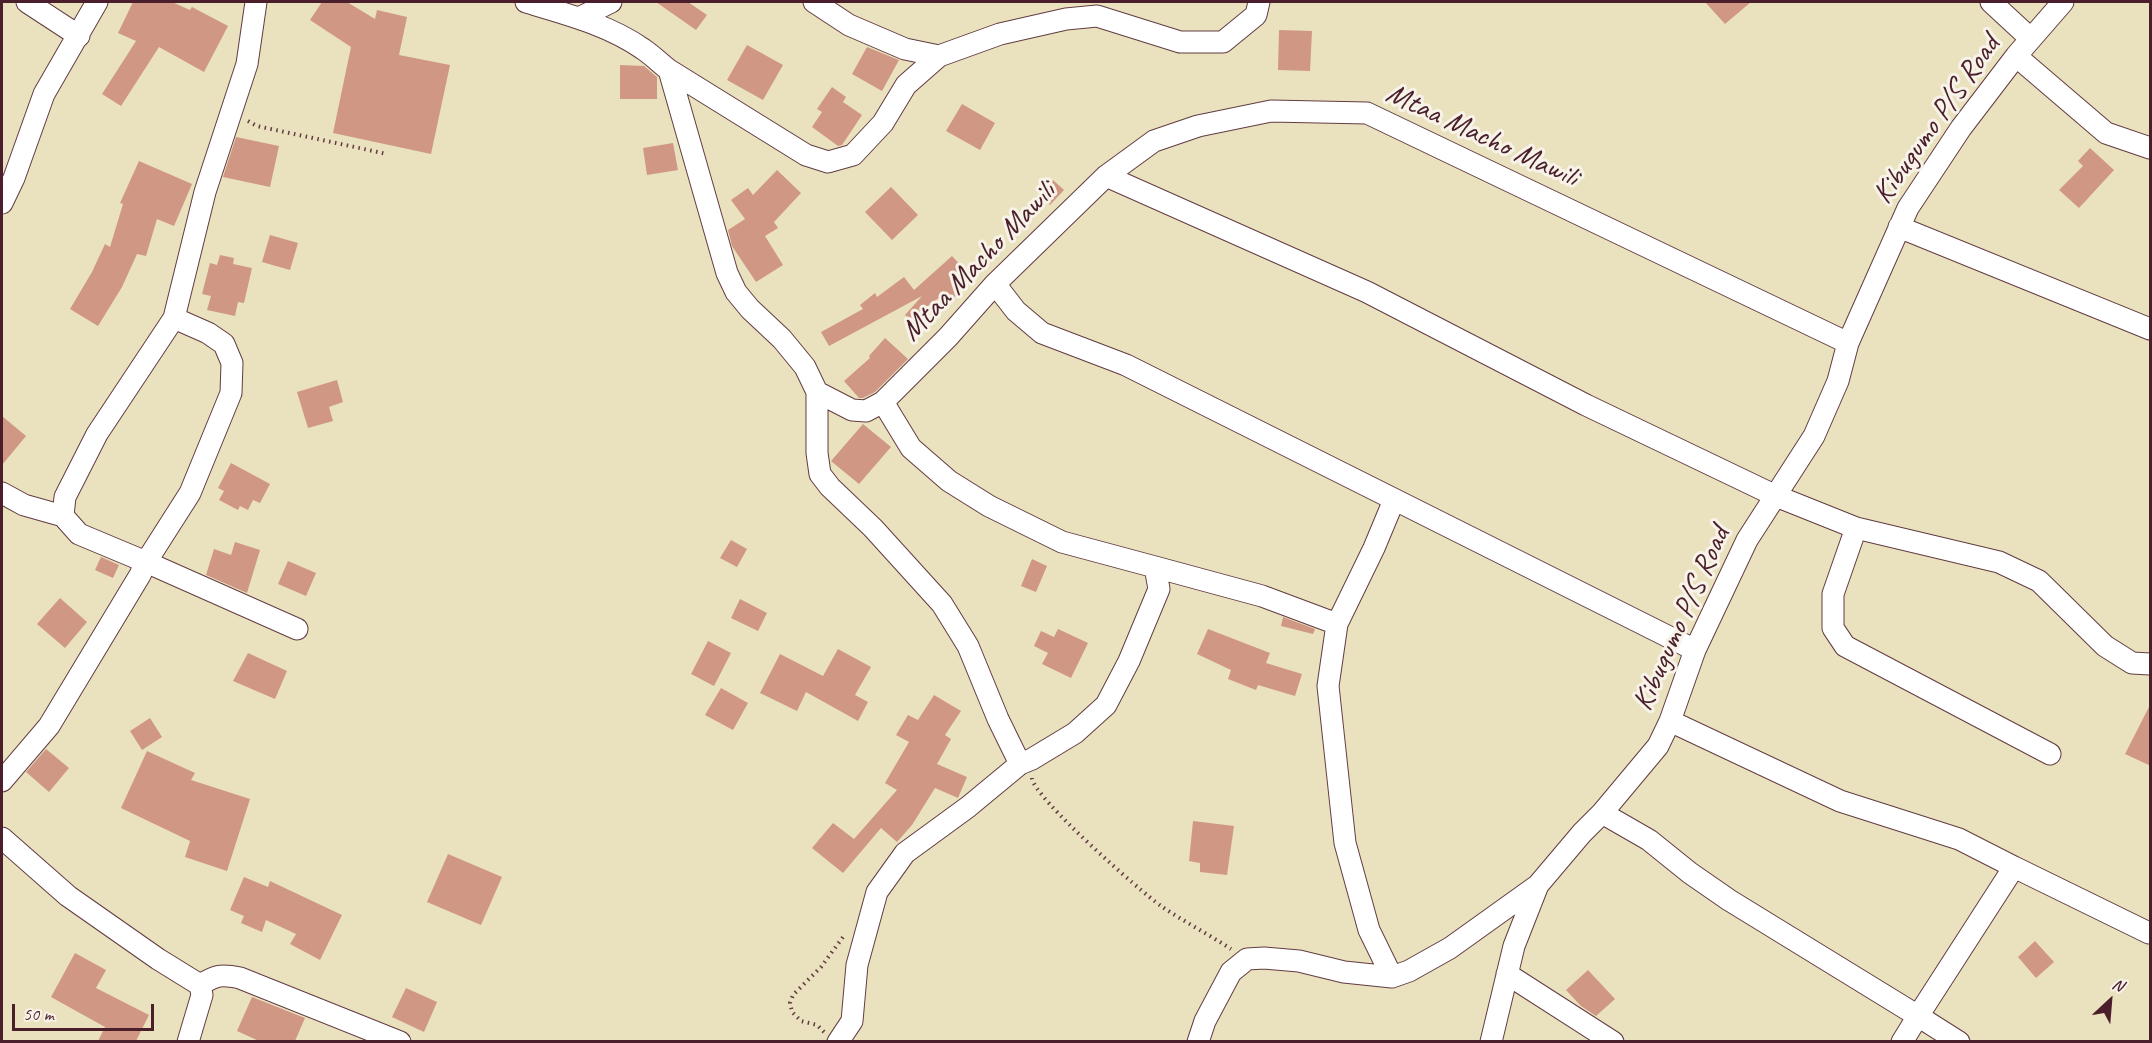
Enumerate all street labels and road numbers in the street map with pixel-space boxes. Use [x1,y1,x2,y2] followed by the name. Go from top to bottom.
[1866,29,2008,211] street label: Kibugumo P/S Road
[1380,76,1584,196] street label: Mtaa Macho Mawili
[894,175,1064,349] street label: Mtaa Macho Mawili
[1625,522,1739,716] street label: Kibugumo P/S Road

